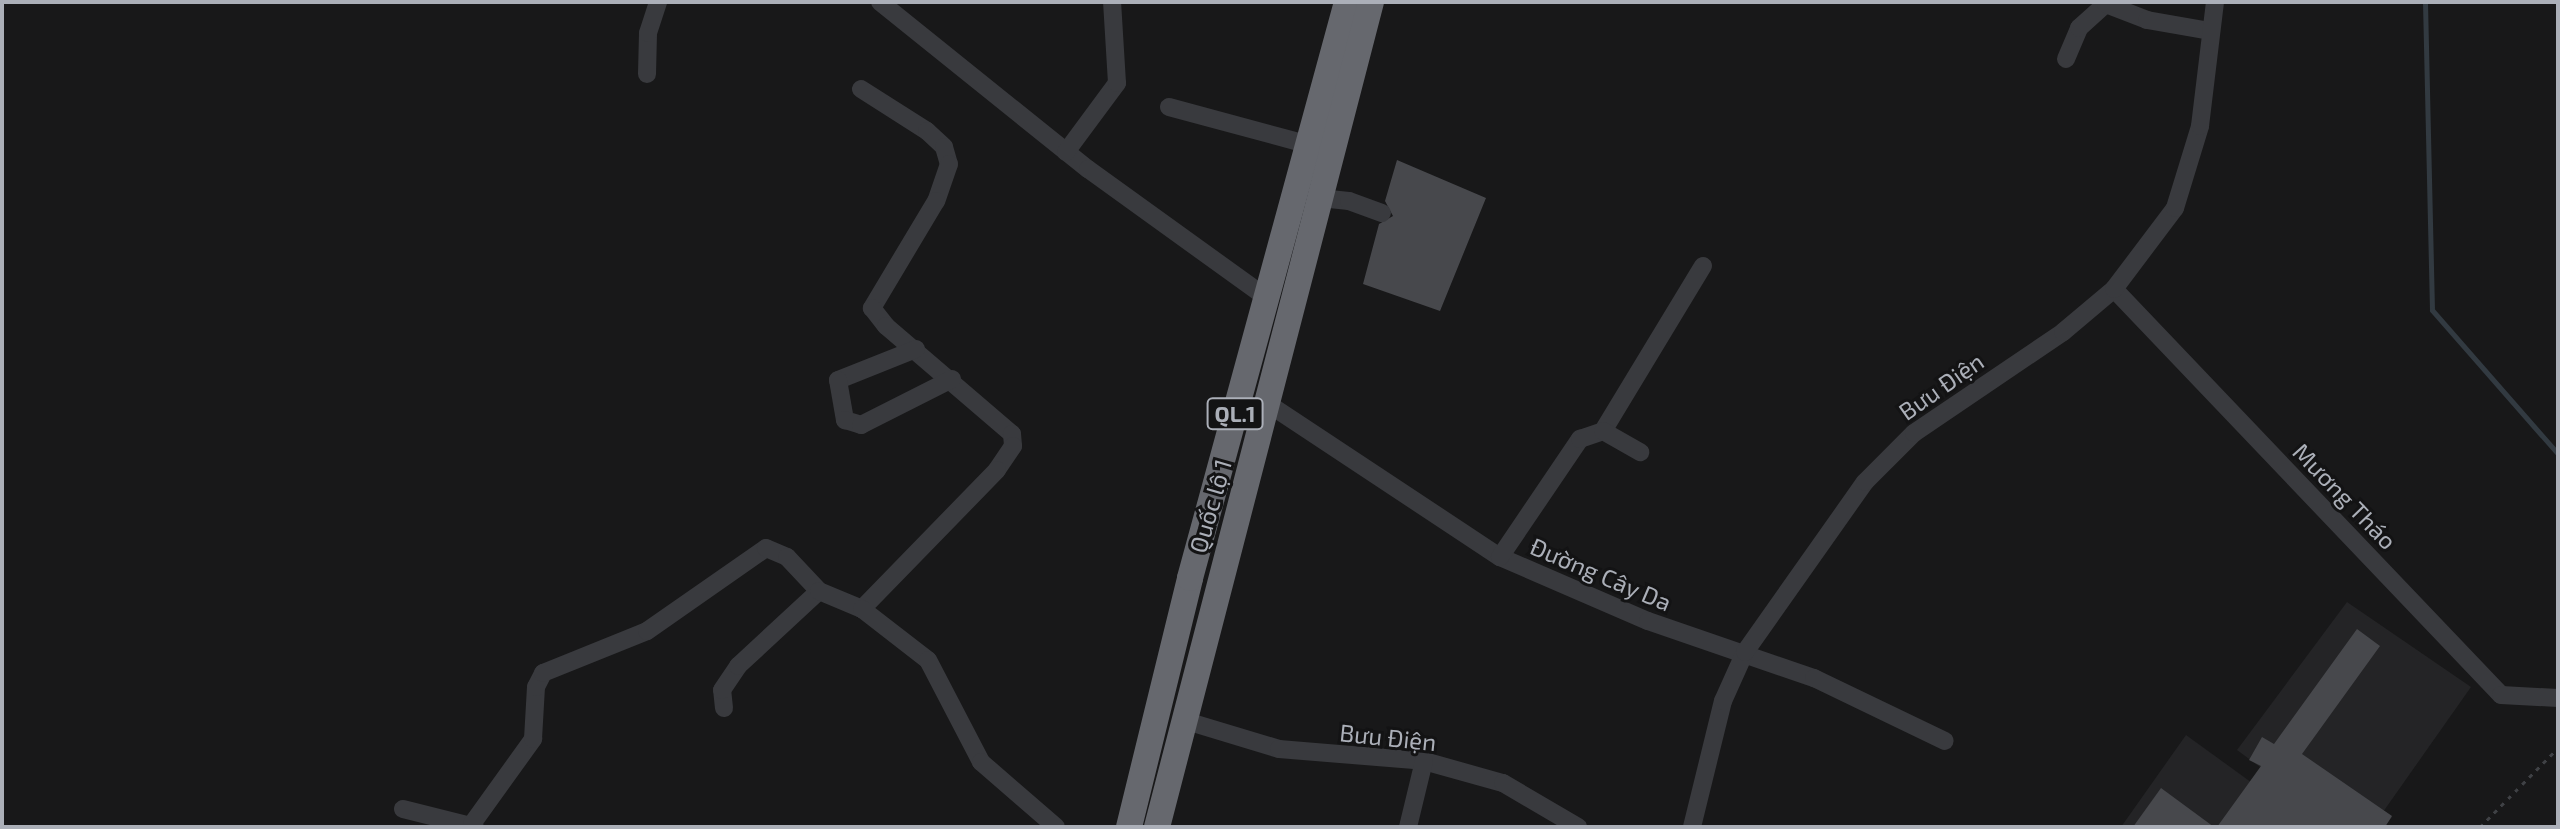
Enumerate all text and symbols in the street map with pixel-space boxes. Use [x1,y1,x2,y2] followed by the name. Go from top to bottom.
[1893,346,1989,426] street label: Bưu Điện
[1205,396,1265,432] road number: QL.1
[2287,437,2403,555] street label: Mương Tháo
[1183,456,1237,556] street label: Quốc lộ 1
[1526,531,1676,617] street label: Đường Cây Da
[1338,718,1438,756] street label: Bưu Điện

